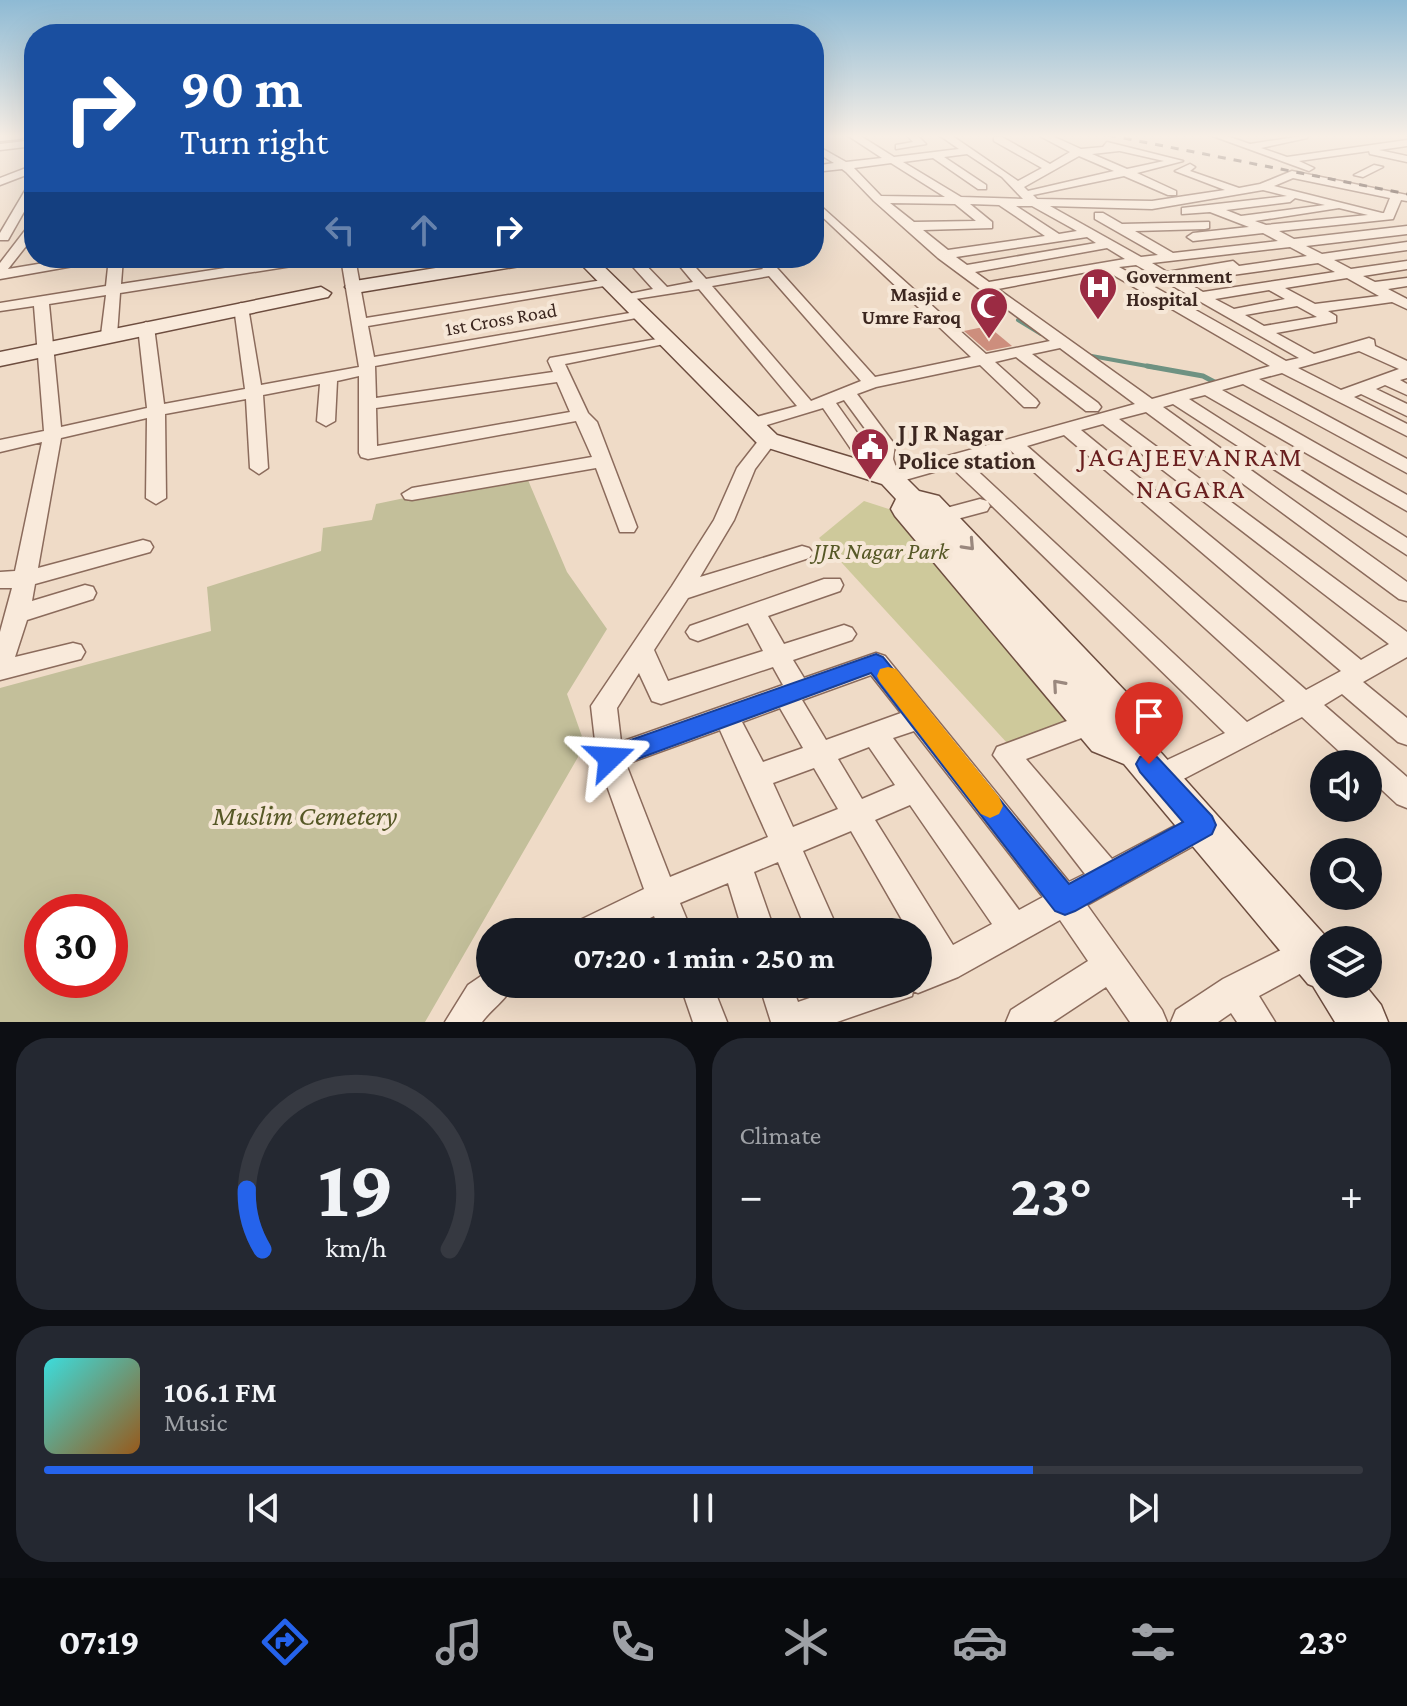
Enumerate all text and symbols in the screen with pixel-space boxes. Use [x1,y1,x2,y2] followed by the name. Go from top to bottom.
[48,56,152,160] icon: right
[180,57,303,119] text: 90 m
[180,122,328,162] text: Turn right
[318,208,362,252] icon: left
[402,208,446,252] icon: ahead
[486,208,530,252] icon: right
[1126,265,1233,310] place label: Government Hospital
[1077,266,1119,321] hospital icon: Government Hospital
[862,283,961,328] place label: Masjid e Umre Faroq
[968,285,1010,340] mosque icon: Masjid e Umre Faroq
[443,298,559,340] street label: 1st Cross Road
[895,419,1036,474] place label: J J R Nagar Police station
[849,426,891,481] public building icon: J J R Nagar Police station
[1075,441,1304,504] district label: JAGAJEEVANRAM NAGARA
[959,536,974,550] one-way arrow
[809,537,950,564] park label: JJR Nagar Park
[1053,680,1068,695] one-way arrow
[1115,682,1183,764] pin
[1127,694,1171,738] icon: arrive
[568,716,652,800] position arrow
[1310,750,1382,998] map controls
[1310,750,1382,822] button: sound
[211,800,398,831] park label: Muslim Cemetery
[1310,838,1382,910] button: search
[24,894,128,998] speed limit sign: 30
[1310,926,1382,998] button: layers
[573,941,835,974] text: 07:20 · 1 min · 250 m
[740,1121,821,1150] text: Climate
[317,1141,394,1234] text: 19
[1010,1161,1092,1228] text: 23°
[740,1171,763,1219] text: −
[1340,1171,1363,1219] text: +
[325,1231,387,1263] text: km/h
[164,1375,277,1408] text: 106.1 FM
[164,1408,227,1437] text: Music
[242,1486,286,1530] icon: previous
[681,1486,725,1530] icon: pause
[1121,1486,1165,1530] icon: next
[257,1614,313,1670] icon: directions
[431,1614,487,1670] icon: music
[604,1614,660,1670] icon: phone
[778,1614,834,1670] icon: climate
[952,1614,1008,1670] icon: car
[1125,1614,1181,1670] icon: filters
[59,1622,140,1662] text: 07:19
[1299,1622,1348,1662] text: 23°

